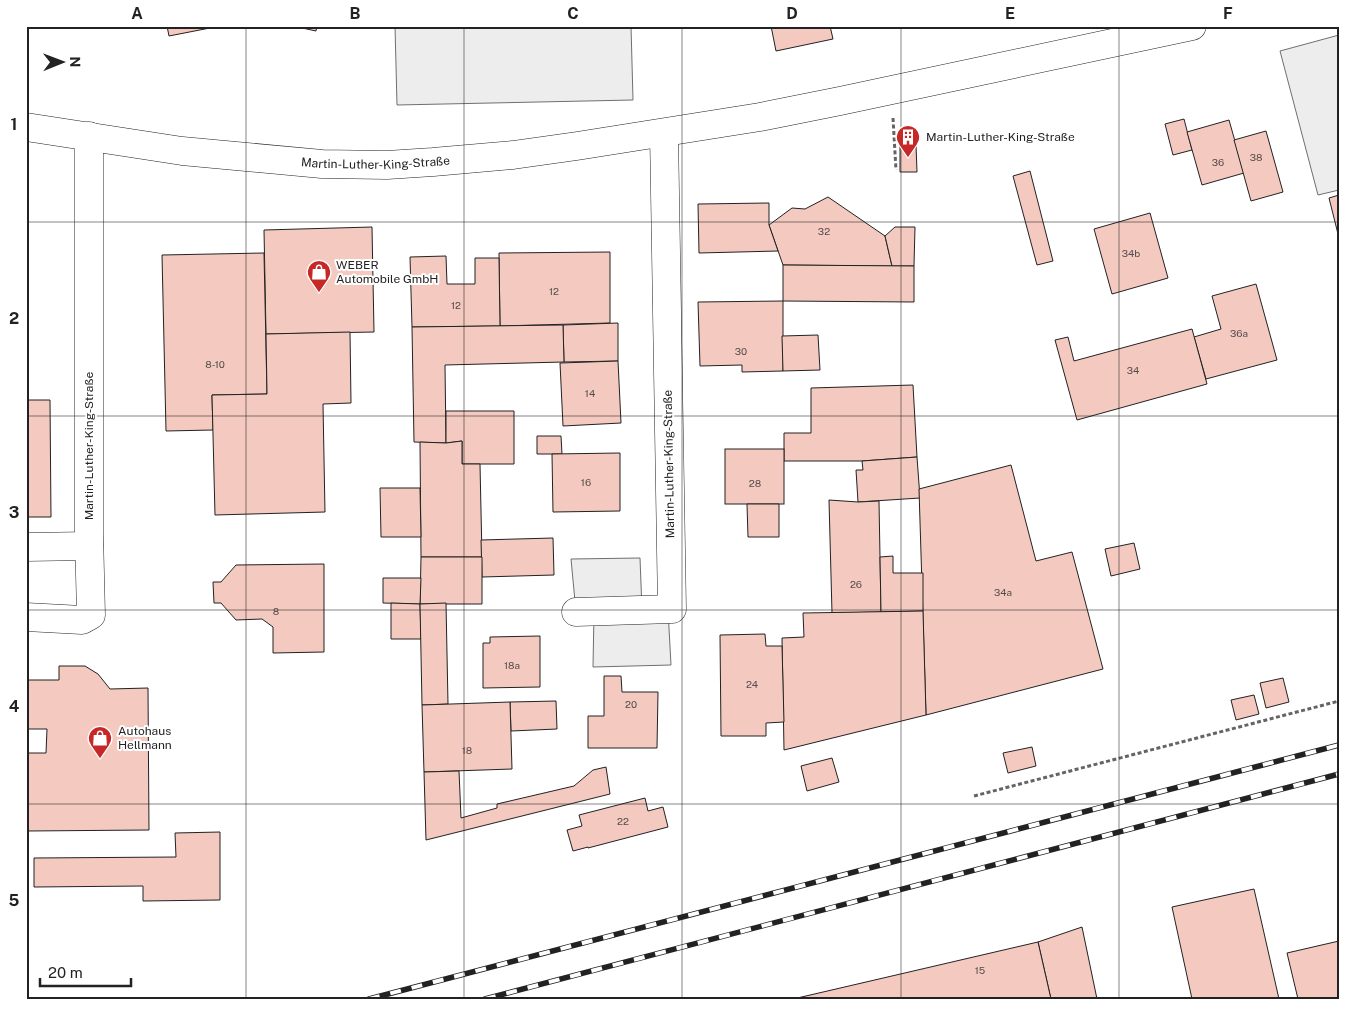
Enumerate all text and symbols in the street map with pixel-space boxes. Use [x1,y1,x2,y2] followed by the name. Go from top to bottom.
[131,4,143,23] text: A
[350,4,361,23] text: B
[567,4,579,23] text: C
[786,4,798,23] text: D
[1005,4,1015,23] text: E
[1223,4,1233,23] text: F
[38,38,88,88] north arrow
[67,56,83,67] text: N
[11,115,17,134] text: 1
[895,124,921,158] building icon: Martin-Luther-King-Straße
[926,130,1075,144] place label: Martin-Luther-King-Straße
[1250,151,1262,163] house number: 38
[301,154,451,172] street label: Martin-Luther-King-Straße
[1212,156,1224,168] house number: 36
[818,225,830,237] house number: 32
[1122,247,1140,259] house number: 34b
[336,258,438,286] place label: WEBER Automobile GmbH
[306,259,332,293] shop icon: WEBER Automobile GmbH
[549,285,559,297] house number: 12
[451,299,461,311] house number: 12
[9,309,19,328] text: 2
[1230,327,1248,339] house number: 36a
[735,345,747,357] house number: 30
[205,358,225,370] house number: 8-10
[1127,364,1139,376] house number: 34
[82,371,96,520] street label: Martin-Luther-King-Straße
[585,387,595,399] house number: 14
[661,389,677,538] street label: Martin-Luther-King-Straße
[581,476,591,488] house number: 16
[749,477,761,489] house number: 28
[9,503,19,522] text: 3
[850,578,862,590] house number: 26
[994,586,1012,598] house number: 34a
[273,605,279,617] house number: 8
[504,659,520,671] house number: 18a
[746,678,758,690] house number: 24
[9,697,20,716] text: 4
[625,698,637,710] house number: 20
[118,724,172,752] place label: Autohaus Hellmann
[87,725,113,759] shop icon: Autohaus Hellmann
[462,744,472,756] house number: 18
[617,815,629,827] house number: 22
[9,891,20,910] text: 5
[40,955,131,987] scale bar
[48,964,83,981] text: 20 m
[975,964,985,976] house number: 15

